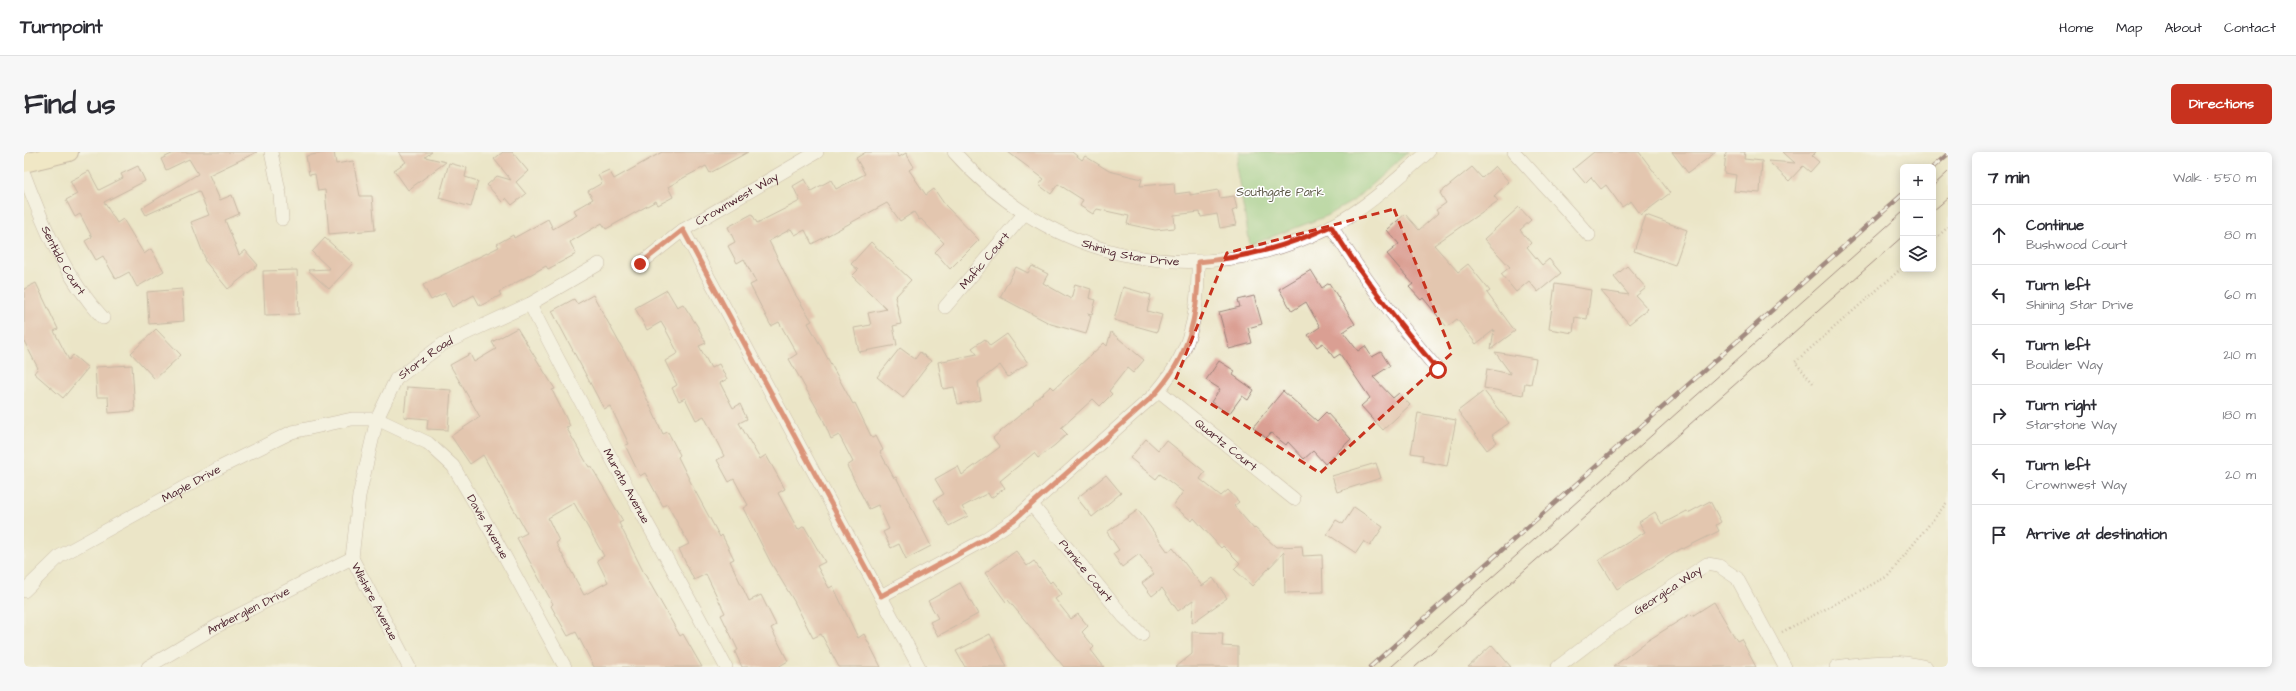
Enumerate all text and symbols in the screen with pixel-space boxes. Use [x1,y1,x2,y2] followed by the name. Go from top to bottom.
[20,14,103,41] text: Turnpoint
[2059,18,2094,38] text: Home
[2116,18,2142,38] text: Map
[2164,18,2202,38] text: About
[2224,18,2276,38] text: Contact
[2171,84,2272,124] button: Directions
[24,85,115,124] text: Find us
[1900,164,1936,272] map controls
[1900,164,1936,200] button: +
[1988,166,2030,190] text: 7 min
[692,168,783,230] street label: Crownwest Way
[2173,169,2256,187] text: Walk · 550 m
[1236,184,1324,202] park label: Southgate Park
[1900,200,1936,236] button: −
[2026,215,2084,236] text: Continue
[37,223,89,299] street label: Sentido Court
[1988,224,2010,246] icon: ahead
[2224,226,2256,244] text: 80 m
[956,228,1014,293] street label: Mafic Court
[1079,235,1180,270] street label: Shining Star Drive
[1900,236,1936,272] button: layers
[2026,236,2127,254] text: Bushwood Court
[631,255,649,273] route end
[2026,275,2090,296] text: Turn left
[1988,284,2010,306] icon: left
[2224,286,2256,304] text: 60 m
[2026,296,2134,314] text: Shining Star Drive
[395,333,456,384] street label: Storz Road
[2026,335,2090,356] text: Turn left
[1988,344,2010,366] icon: left
[2223,346,2256,364] text: 210 m
[2026,356,2103,374] text: Boulder Way
[1429,361,1447,379] route start
[2026,395,2097,416] text: Turn right
[1988,404,2010,426] icon: right
[2222,406,2256,424] text: 180 m
[1191,415,1261,476] street label: Quartz Court
[2026,416,2117,434] text: Starstone Way
[598,445,654,527] street label: Murata Avenue
[2026,455,2090,476] text: Turn left
[159,461,224,507] street label: Maple Drive
[1988,464,2010,486] icon: left
[2225,466,2256,484] text: 20 m
[2026,476,2127,494] text: Crownwest Way
[462,491,513,563] street label: Davis Avenue
[1988,524,2010,546] icon: arrive
[2026,524,2167,545] text: Arrive at destination
[1055,536,1117,606] street label: Pumice Court
[347,560,402,644] street label: Wilshire Avenue
[1630,561,1706,619] street label: Georgica Way
[204,582,293,639] street label: Amberglen Drive

